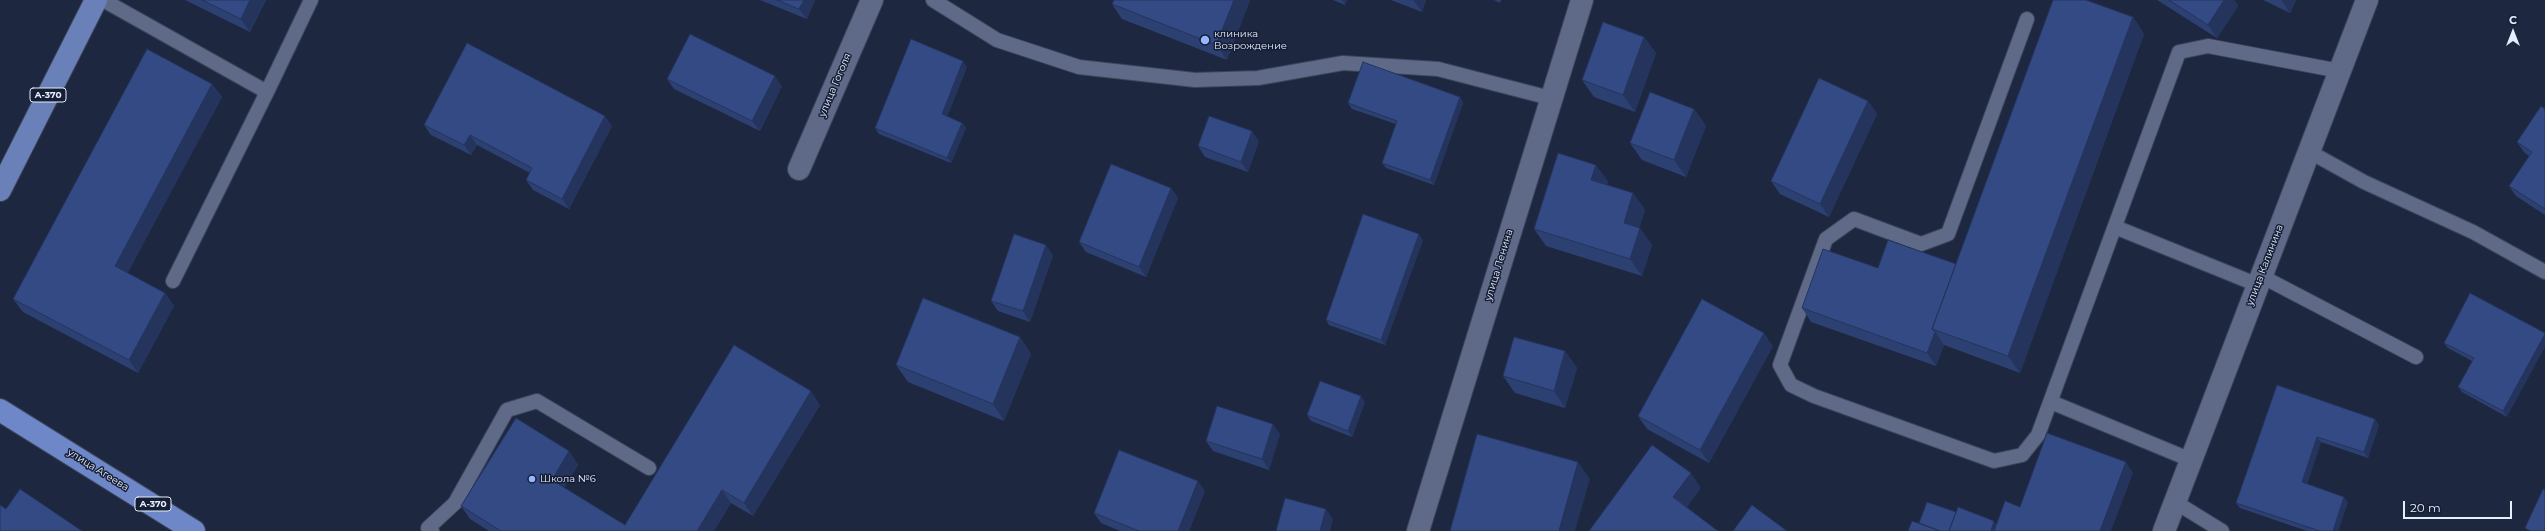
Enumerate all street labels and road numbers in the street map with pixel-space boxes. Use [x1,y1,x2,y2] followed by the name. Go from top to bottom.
[816,51,854,119] street label: улица Гоголя
[30,88,66,102] road number: А-370
[2244,223,2286,307] street label: улица Калинина
[1482,228,1516,302] street label: улица Ленина
[65,446,131,494] street label: улица Агеева
[135,497,171,511] road number: А-370

